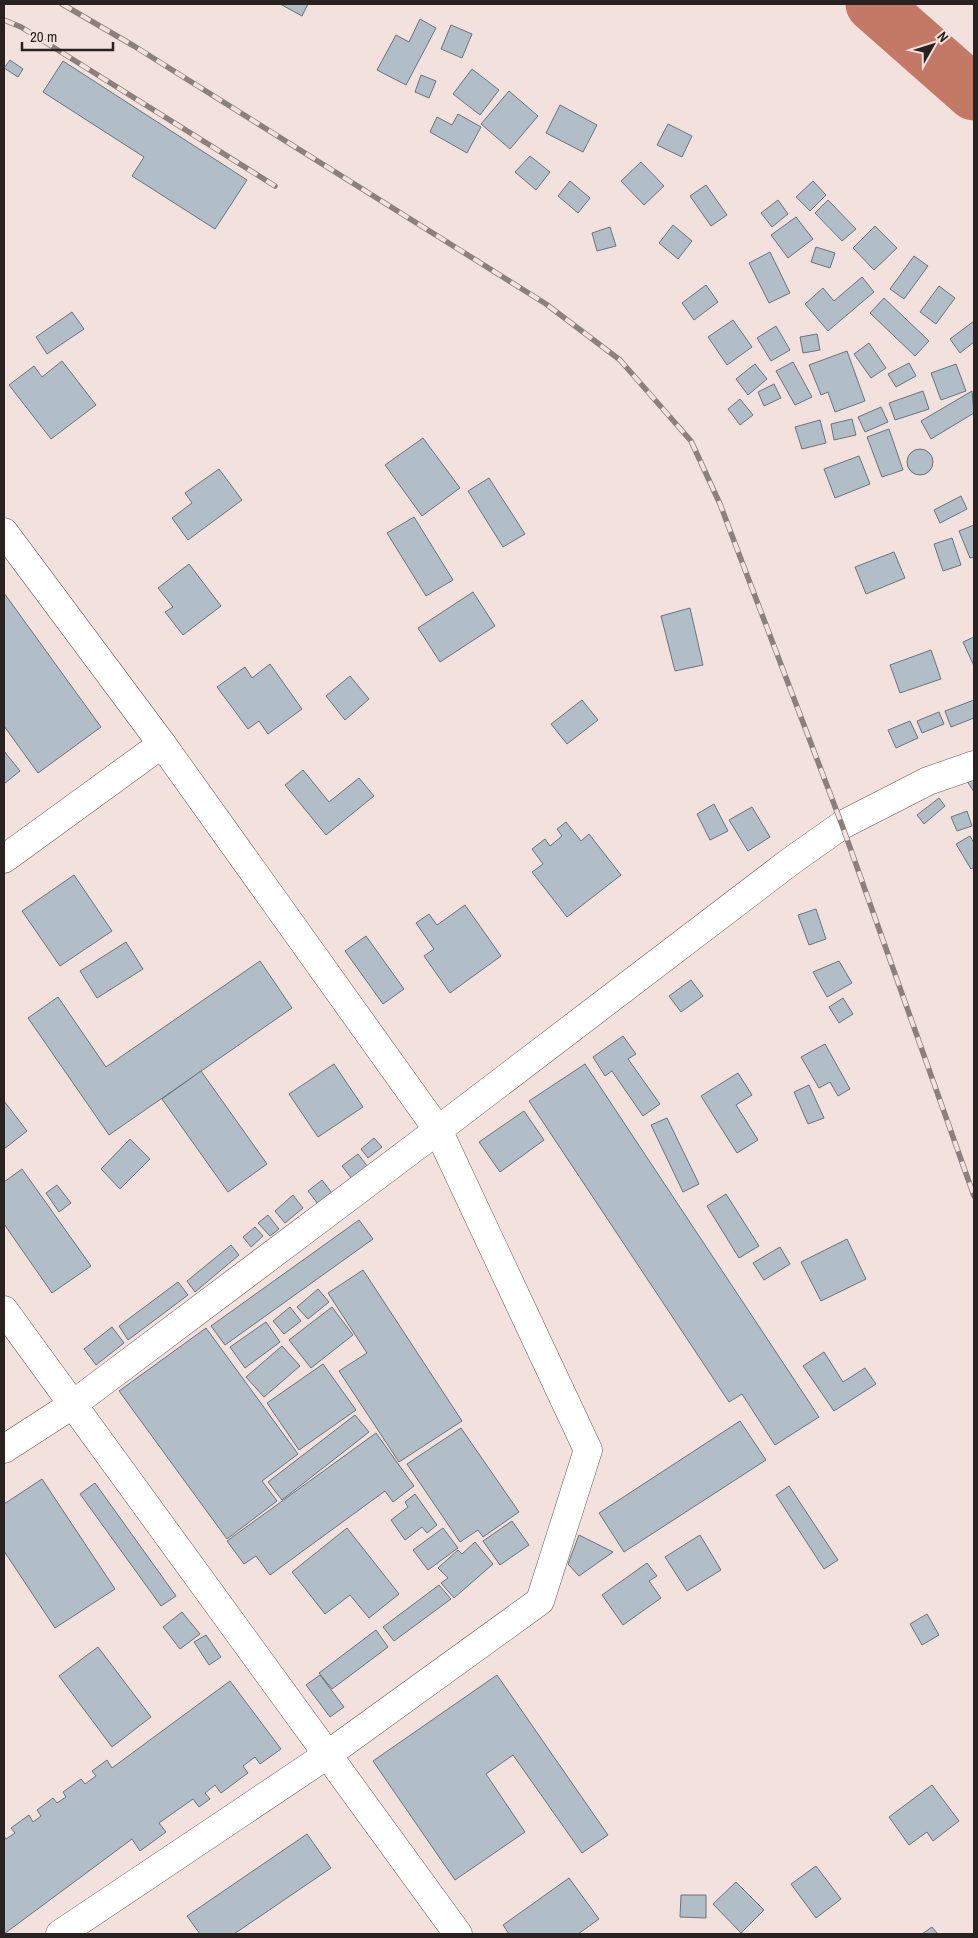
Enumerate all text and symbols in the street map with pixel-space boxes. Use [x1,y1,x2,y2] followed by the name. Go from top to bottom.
[22,20,114,52] scale bar
[908,20,958,70] north arrow
[30,26,57,47] text: 20 m
[933,28,953,46] text: N

